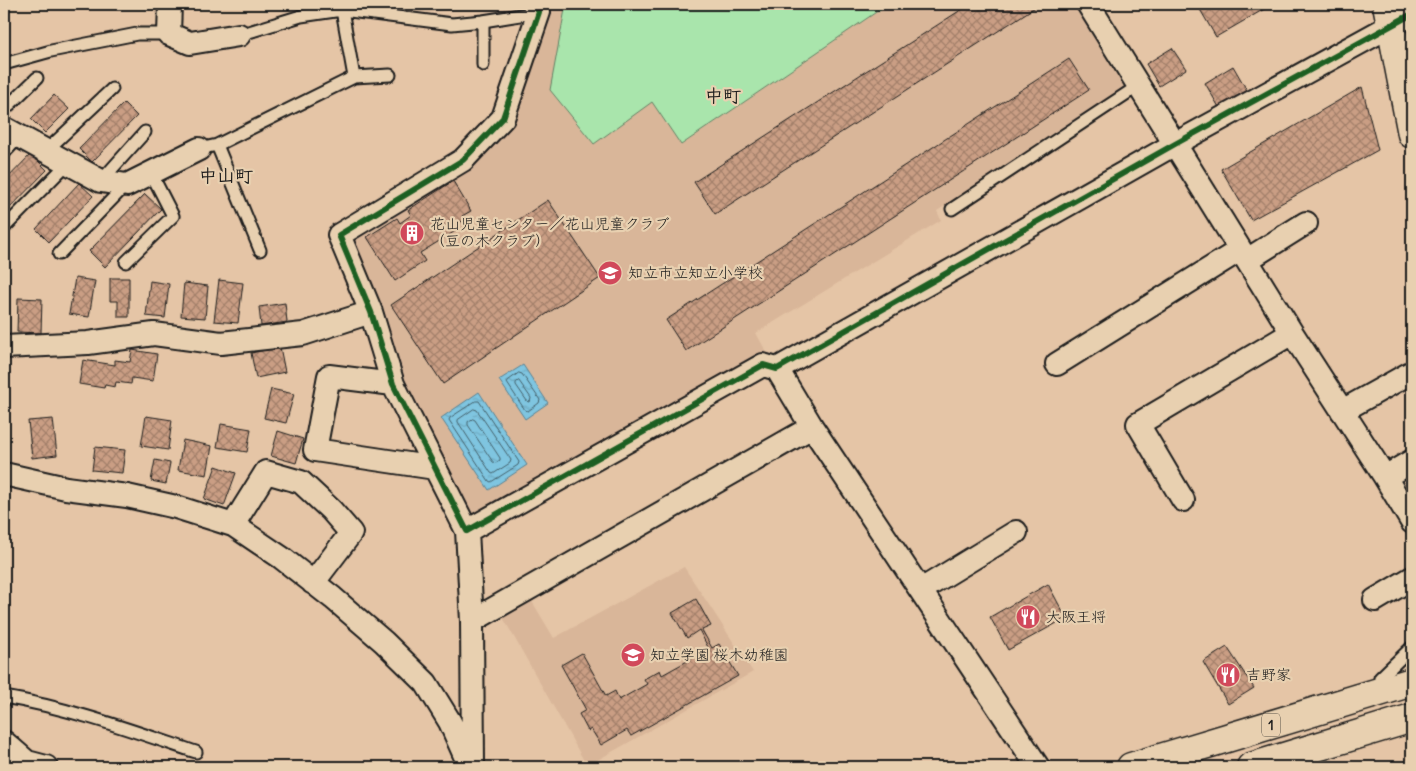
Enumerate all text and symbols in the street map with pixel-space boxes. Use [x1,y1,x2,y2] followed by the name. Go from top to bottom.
[705,84,741,107] district label: 中町
[199,164,253,187] district label: 中山町
[430,214,669,250] place label: 花山児童センター／花山児童クラブ （豆の木クラブ）
[399,220,425,246] building icon: 花山児童センター／花山児童クラブ （豆の木クラブ）
[597,260,623,286] school or university icon: 知立市立知立小学校
[628,263,763,282] place label: 知立市立知立小学校
[1015,604,1041,630] restaurant icon: 大阪王将
[1046,607,1106,626] place label: 大阪王将
[620,642,646,668] school or university icon: 知立学園 桜木幼稚園
[650,645,789,664] place label: 知立学園 桜木幼稚園
[1215,662,1241,688] restaurant icon: 吉野家
[1246,665,1291,684] place label: 吉野家
[1262,714,1280,736] road number: 1

